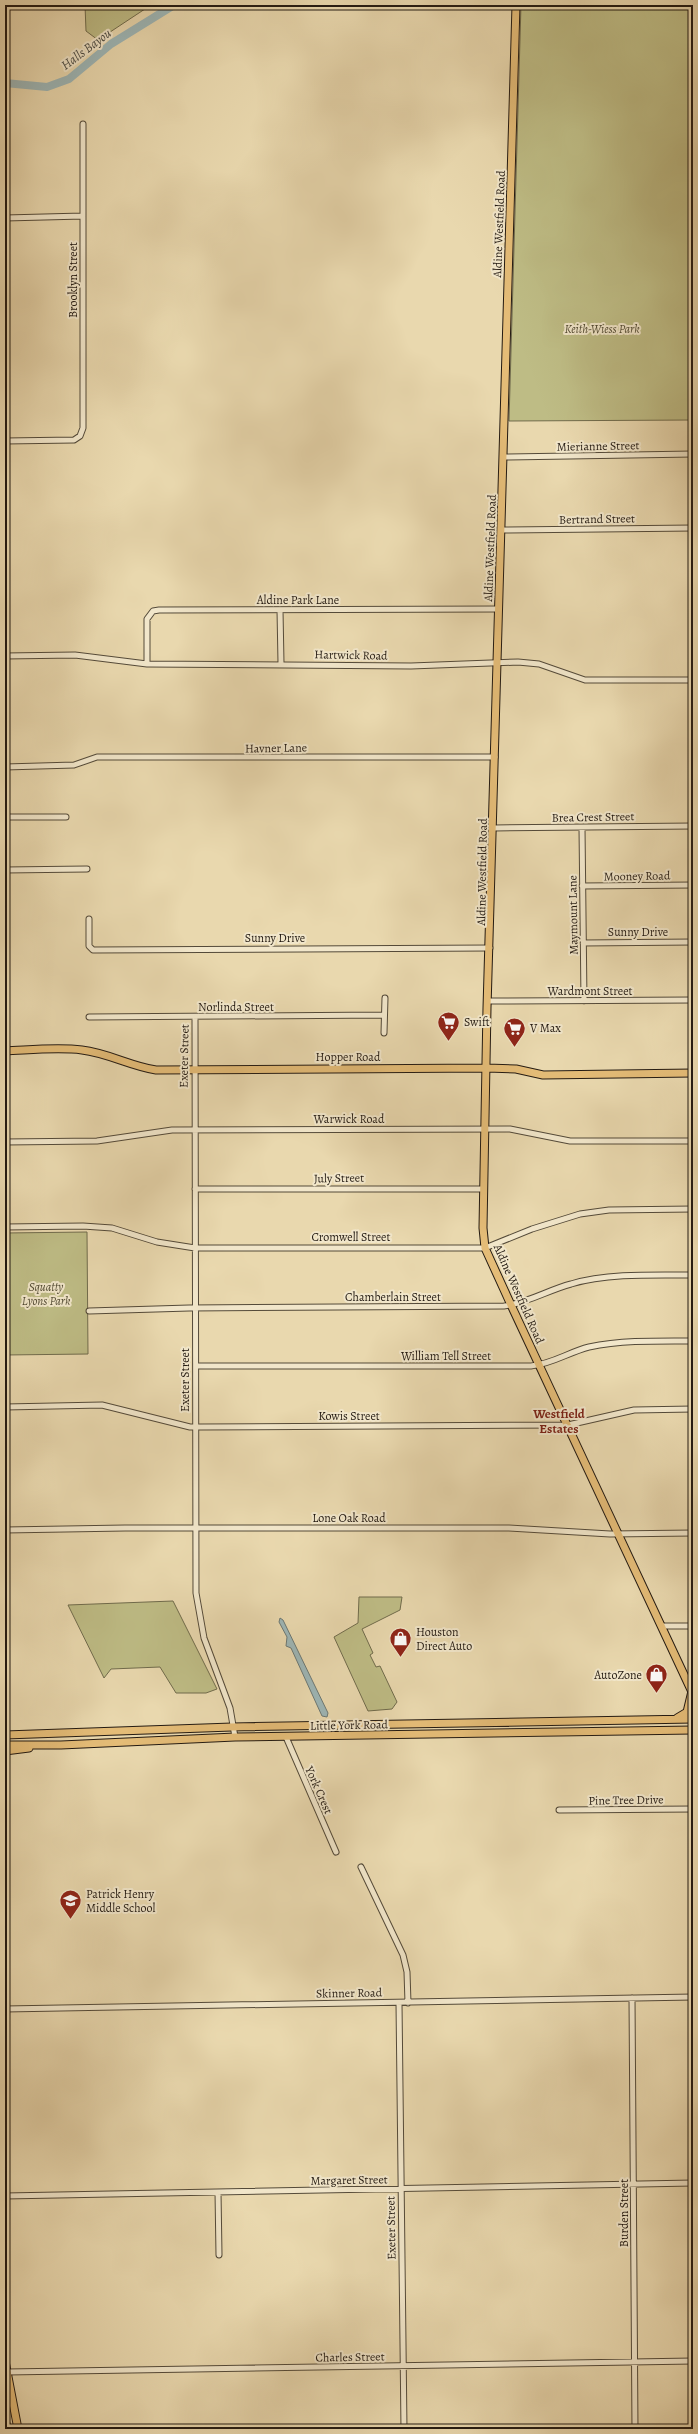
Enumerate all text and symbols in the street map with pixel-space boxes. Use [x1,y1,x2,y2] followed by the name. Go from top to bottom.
[57,25,115,73] water label: Halls Bayou
[489,169,509,279] street label: Aldine Westfield Road
[65,242,81,318] street label: Brooklyn Street
[564,321,640,337] park label: Keith-Wiess Park
[556,437,640,455] street label: Mierianne Street
[480,493,500,603] street label: Aldine Westfield Road
[559,510,635,528] street label: Bertrand Street
[256,592,339,608] street label: Aldine Park Lane
[314,646,388,664] street label: Hartwick Road
[245,739,307,757] street label: Havner Lane
[552,808,634,826] street label: Brea Crest Street
[473,818,491,927] street label: Aldine Westfield Road
[604,867,671,885] street label: Mooney Road
[564,875,582,955] street label: Maymount Lane
[608,924,668,940] street label: Sunny Drive
[245,930,305,946] street label: Sunny Drive
[546,983,633,999] street label: Wardmont Street
[198,999,274,1015] street label: Norlinda Street
[435,1009,461,1042] supermarket icon: Swift
[464,1014,490,1030] place label: Swift
[501,1015,527,1048] supermarket icon: V Max
[529,1020,561,1036] place label: V Max
[175,1024,193,1088] street label: Exeter Street
[316,1049,381,1065] street label: Hopper Road
[313,1111,385,1127] street label: Warwick Road
[314,1170,364,1186] street label: July Street
[312,1229,390,1245] street label: Cromwell Street
[489,1241,548,1347] street label: Aldine Westfield Road
[22,1279,71,1309] park label: Squatty Lyons Park
[345,1289,441,1305] street label: Chamberlain Street
[177,1348,193,1412] street label: Exeter Street
[400,1348,491,1364] street label: William Tell Street
[532,1405,585,1437] district label: Westfield Estates
[318,1408,380,1424] street label: Kowis Street
[312,1510,386,1526] street label: Lone Oak Road
[416,1624,472,1654] place label: Houston Direct Auto
[387,1626,413,1659] shop icon: Houston Direct Auto
[644,1662,670,1695] shop icon: AutoZone
[593,1667,642,1683] place label: AutoZone
[310,1716,389,1734] street label: Little York Road
[301,1763,337,1816] street label: York Crest
[588,1791,664,1809] street label: Pine Tree Drive
[86,1886,156,1916] place label: Patrick Henry Middle School
[57,1888,83,1921] school or university icon: Patrick Henry Middle School
[316,1984,383,2002] street label: Skinner Road
[310,2171,388,2189] street label: Margaret Street
[616,2179,632,2247] street label: Burden Street
[382,2196,400,2260] street label: Exeter Street
[315,2348,385,2366] street label: Charles Street

